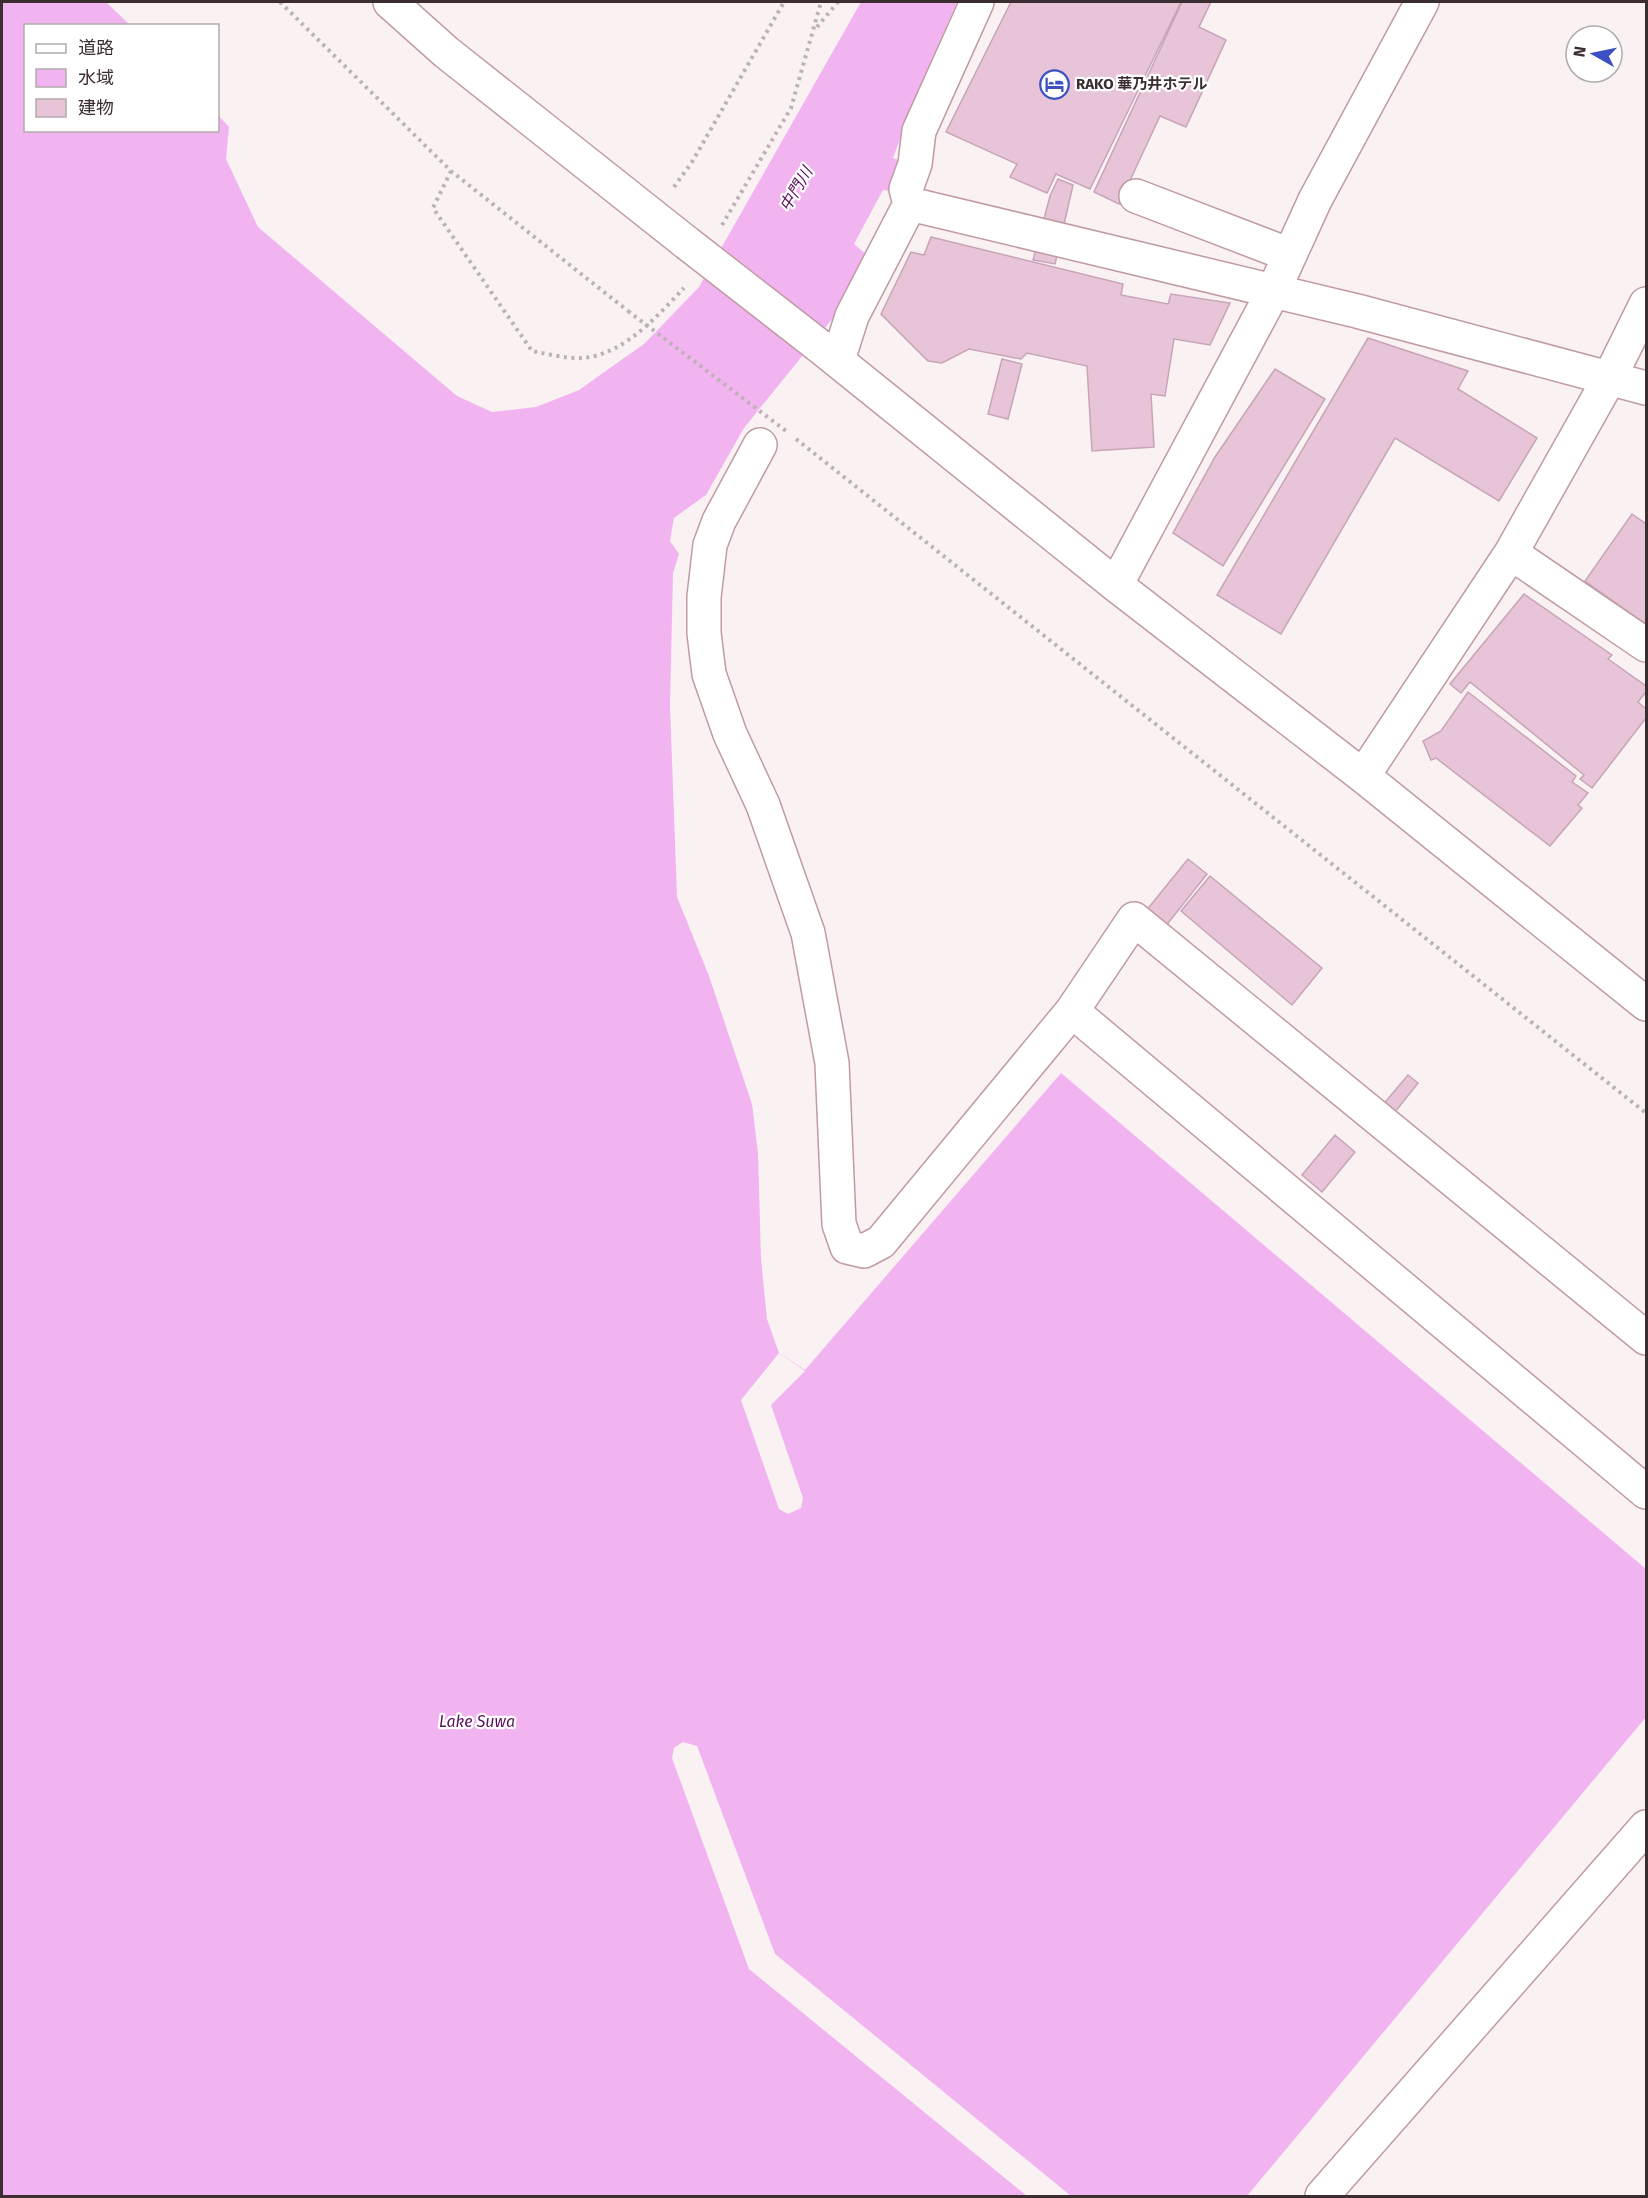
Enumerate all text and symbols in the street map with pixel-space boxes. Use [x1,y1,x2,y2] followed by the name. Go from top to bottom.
[24,24,219,132] legend
[1564,24,1624,84] north arrow
[78,37,114,59] text: 道路
[1569,45,1590,58] text: N
[78,67,114,89] text: 水域
[1039,68,1071,100] hotel icon: RAKO 華乃井ホテル
[1076,75,1207,93] place label: RAKO 華乃井ホテル
[78,97,114,119] text: 建物
[775,162,818,214] water label: 中門川
[439,1712,515,1731] water label: Lake Suwa

